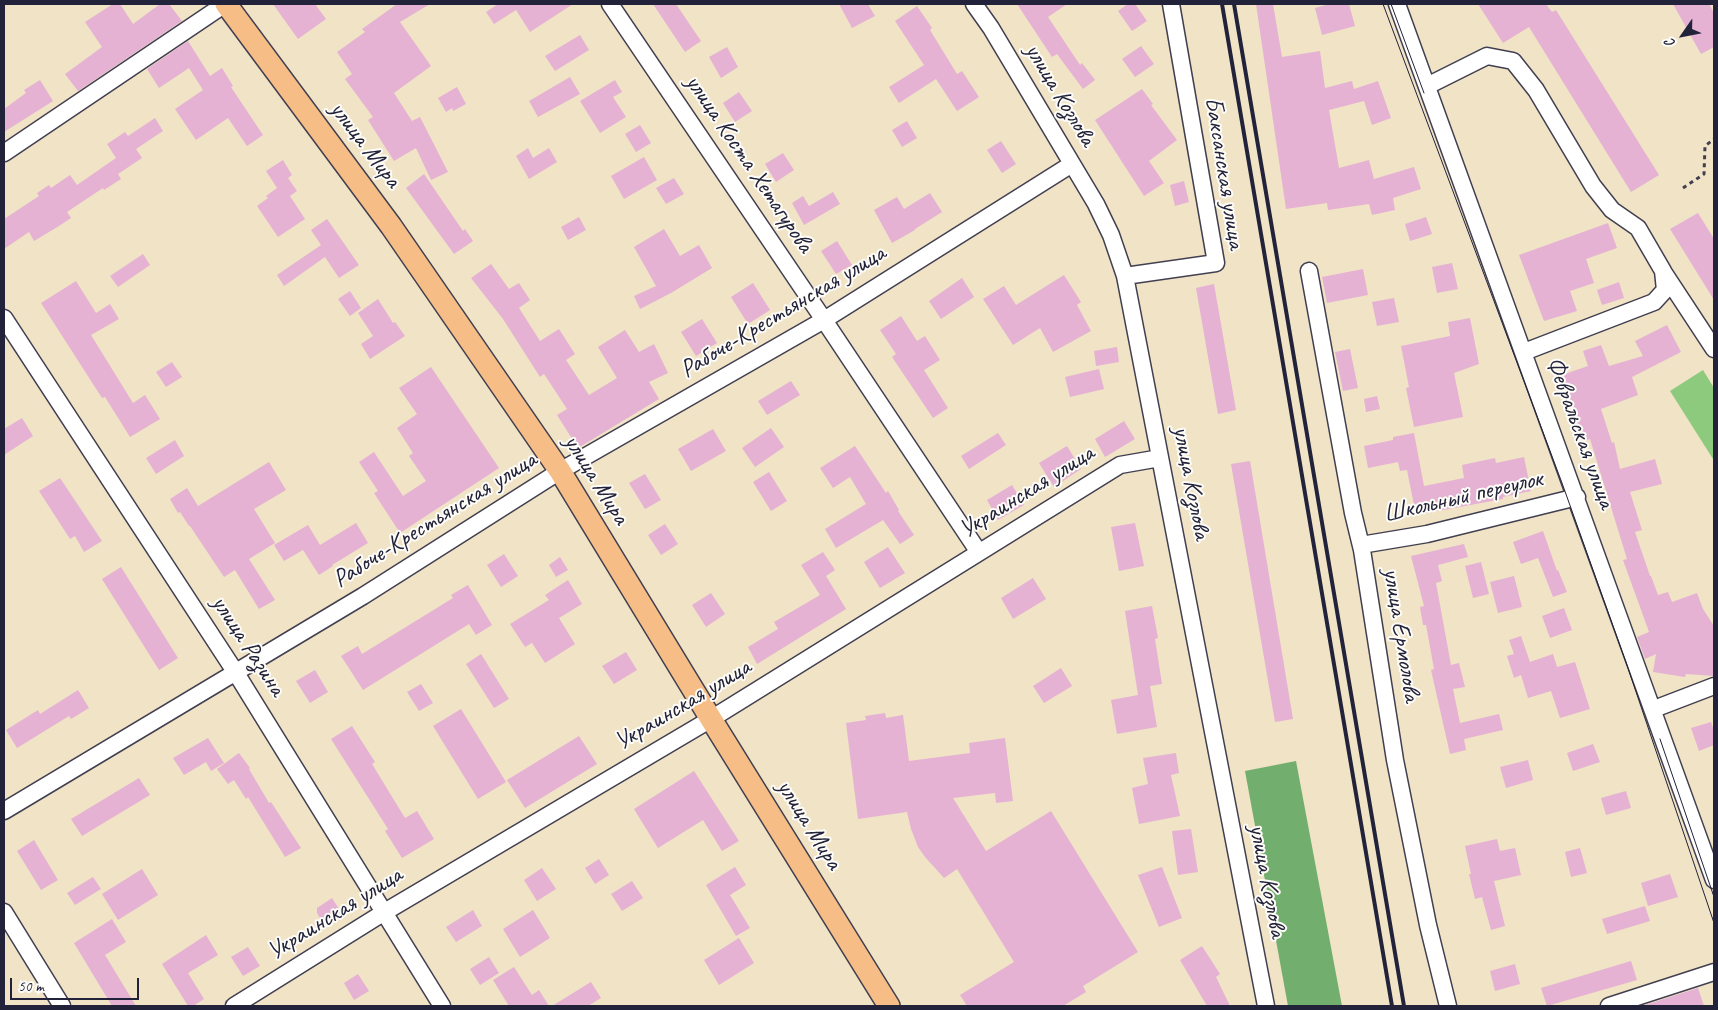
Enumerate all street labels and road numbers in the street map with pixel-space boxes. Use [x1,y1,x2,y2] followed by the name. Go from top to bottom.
[1018,38,1102,152] street label: улица Козлова
[678,69,820,259] street label: улица Коста Хетагурова
[1197,95,1251,251] street label: Баксанская улица
[323,96,407,194] street label: улица Мира
[675,239,891,385] street label: Рабоче-Крестьянская улица
[1539,353,1621,513] street label: Февральская улица
[1165,424,1217,542] street label: улица Козлова
[557,429,635,531] street label: улица Мира
[954,439,1100,545] street label: Украинская улица
[328,445,542,595] street label: Рабоче-Крестьянская улица
[1381,464,1545,530] street label: Школьный переулок
[1376,566,1426,704] street label: улица Ермолова
[204,590,292,702] street label: улица Разина
[609,653,757,757] street label: Украинская улица
[770,774,848,876] street label: улица Мира
[1241,822,1293,940] street label: улица Козлова
[262,861,408,967] street label: Украинская улица

